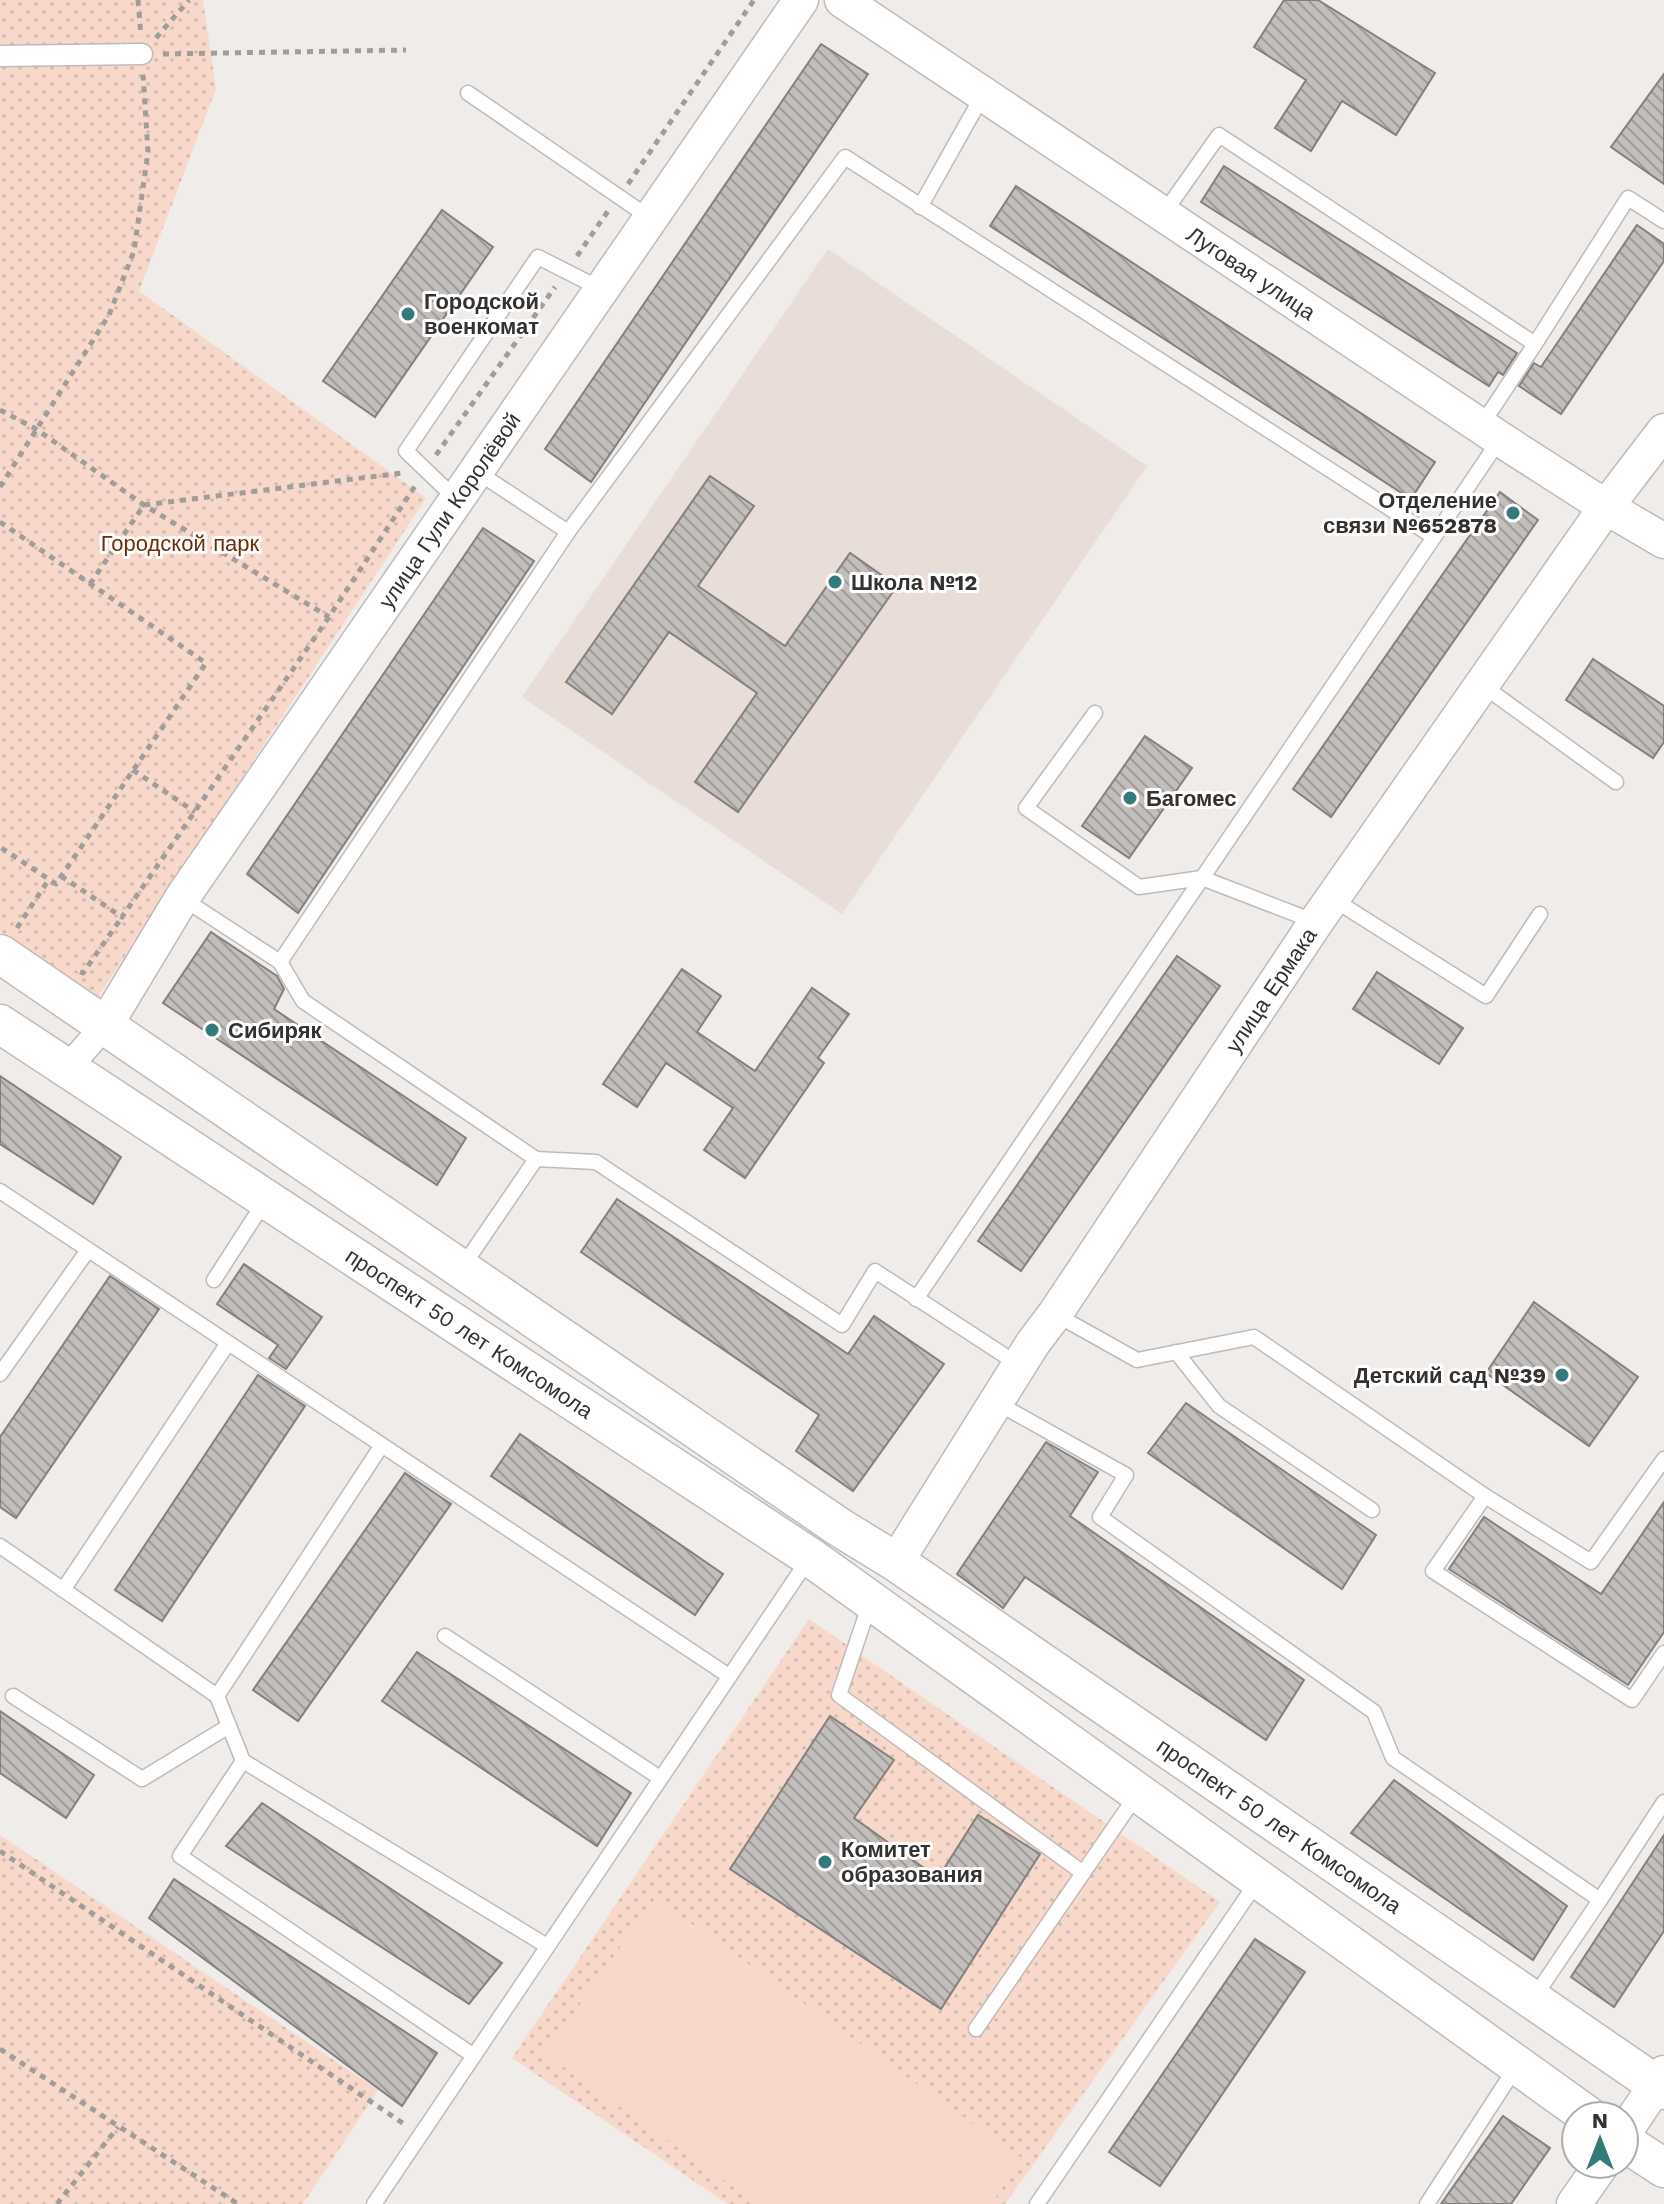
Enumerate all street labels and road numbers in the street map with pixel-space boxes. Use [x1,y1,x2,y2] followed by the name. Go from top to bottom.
[1182,221,1321,325] street label: Луговая улица
[373,408,525,613] street label: улица Гули Королёвой
[1220,922,1322,1057] street label: улица Ермака
[341,1243,598,1424] street label: проспект 50 лет Комсомола
[1152,1733,1407,1919] street label: проспект 50 лет Комсомола

